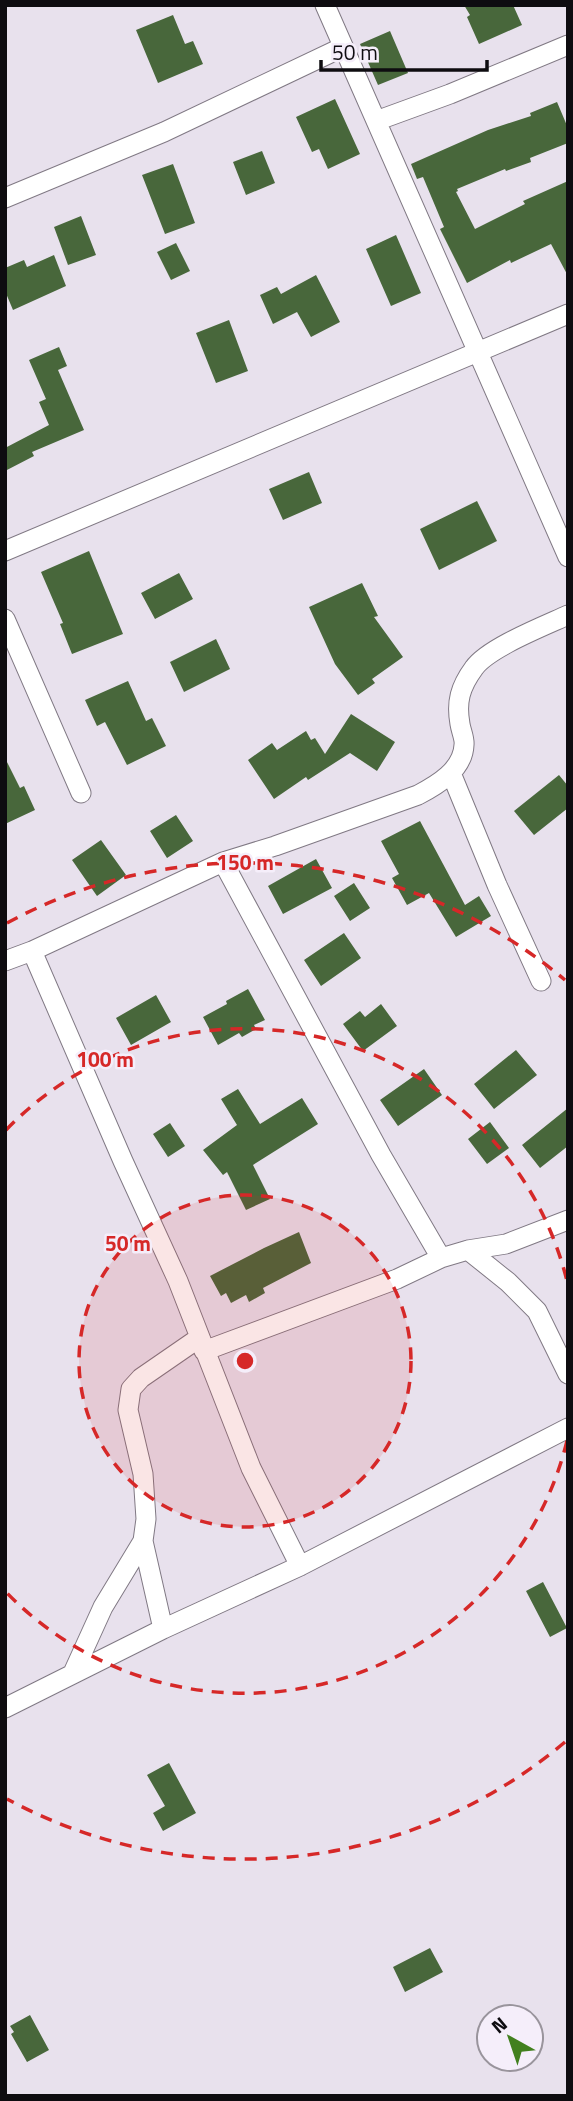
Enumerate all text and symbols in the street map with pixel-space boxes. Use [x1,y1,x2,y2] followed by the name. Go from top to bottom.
[321,28,487,72] scale bar
[332,36,378,68] text: 50 m
[216,846,274,878] text: 150 m
[76,1043,134,1075] text: 100 m
[105,1227,151,1259] text: 50 m
[233,1349,257,1373] centre of rings
[475,2003,545,2073] north arrow
[484,2009,513,2040] text: N

